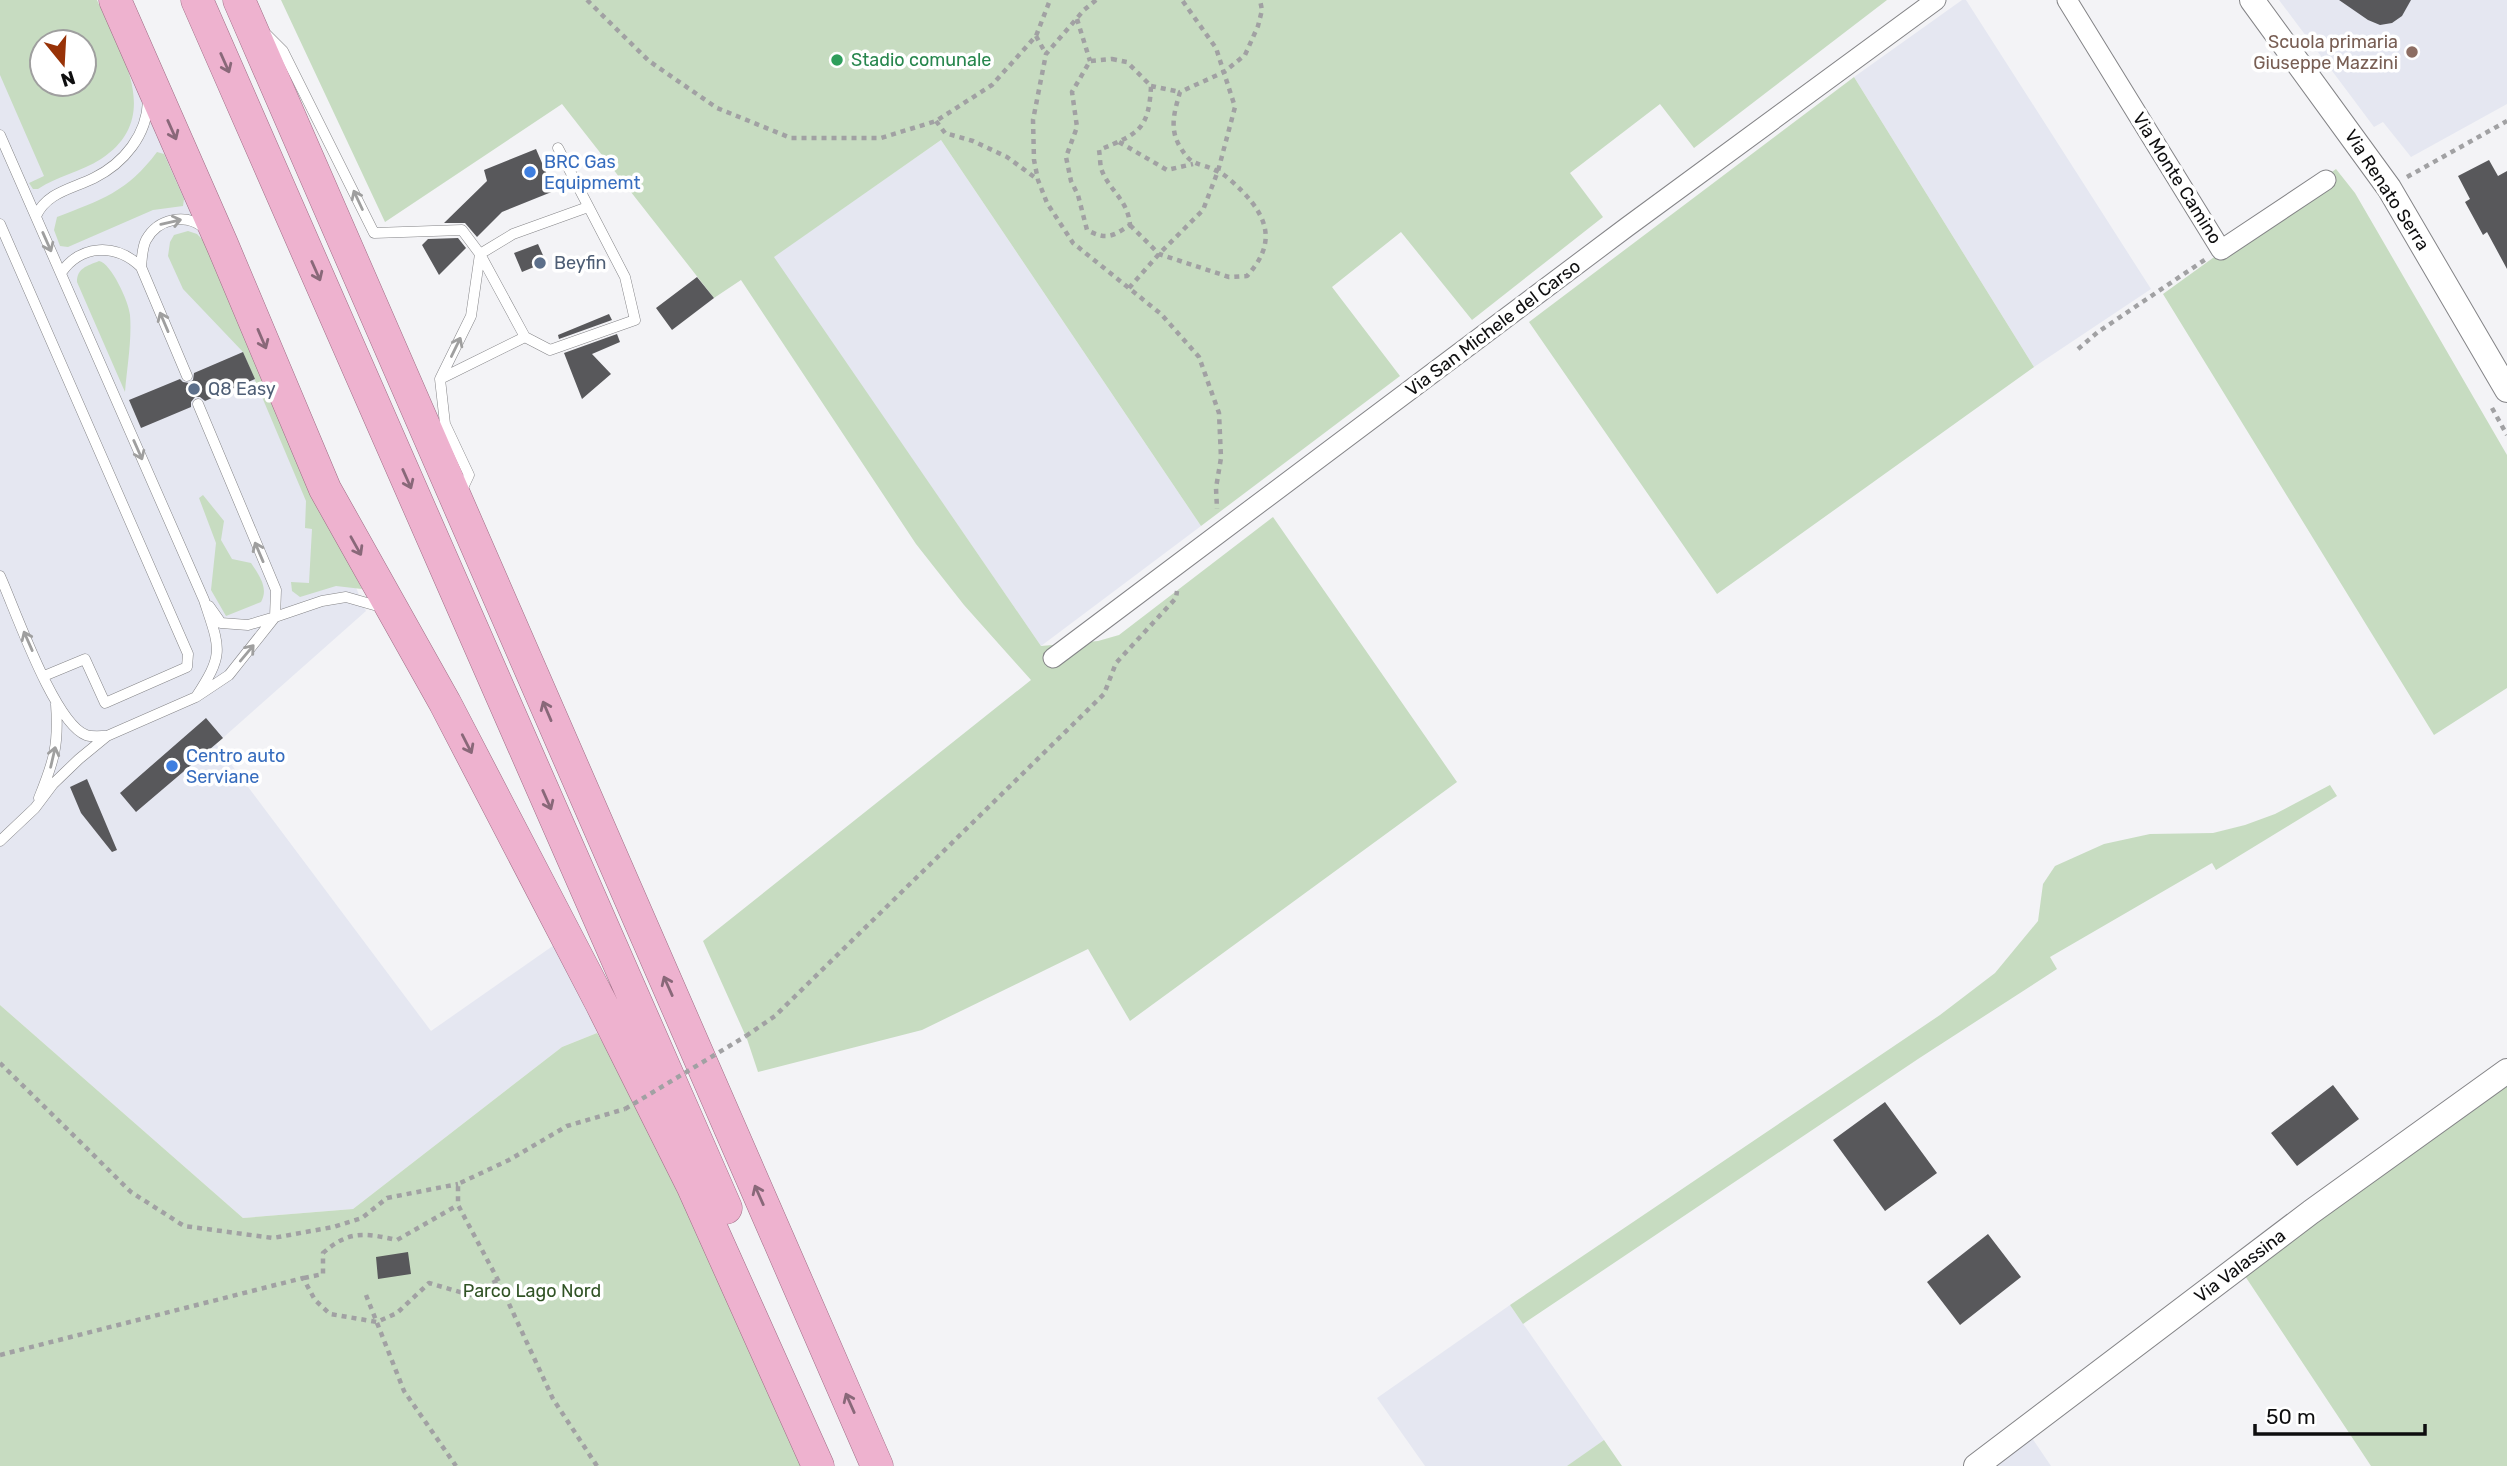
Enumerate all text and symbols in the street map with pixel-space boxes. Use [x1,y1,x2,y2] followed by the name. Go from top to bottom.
[28,28,98,98] north arrow
[2253,31,2398,74] place label: Scuola primaria Giuseppe Mazzini
[2404,44,2420,60] marker: Scuola primaria Giuseppe Mazzini
[851,49,991,71] place label: Stadio comunale
[219,51,232,73] one-way arrow
[829,52,845,68] marker: Stadio comunale
[58,66,78,92] text: N
[2128,108,2226,248] street label: Via Monte Camino
[166,119,179,140] one-way arrow
[2340,126,2434,254] street label: Via Renato Serra
[544,151,640,194] place label: BRC Gas Equipmemt
[522,164,538,180] marker: BRC Gas Equipmemt
[351,190,364,211] one-way arrow
[159,215,182,228] one-way arrow
[41,231,54,252] one-way arrow
[554,252,606,274] place label: Beyfin
[532,255,548,271] marker: Beyfin
[1401,255,1585,401] street label: Via San Michele del Carso
[310,260,323,281] one-way arrow
[157,311,170,333] one-way arrow
[256,327,269,349] one-way arrow
[449,337,463,358] one-way arrow
[208,378,276,400] place label: Q8 Easy
[186,381,202,397] marker: Q8 Easy
[132,439,145,461] one-way arrow
[401,468,414,490] one-way arrow
[349,535,363,555] one-way arrow
[252,541,265,563] one-way arrow
[21,631,34,652] one-way arrow
[239,645,255,663] one-way arrow
[540,700,553,722] one-way arrow
[460,733,474,754] one-way arrow
[186,745,285,788] place label: Centro auto Serviane
[47,746,60,769] one-way arrow
[164,758,180,774] marker: Centro auto Serviane
[541,789,554,810] one-way arrow
[661,976,674,998] one-way arrow
[752,1185,765,1206] one-way arrow
[2190,1225,2290,1307] street label: Via Valassina
[463,1280,601,1302] park label: Parco Lago Nord
[2255,1392,2425,1436] scale bar
[843,1393,856,1415] one-way arrow
[2266,1404,2316,1429] text: 50 m

